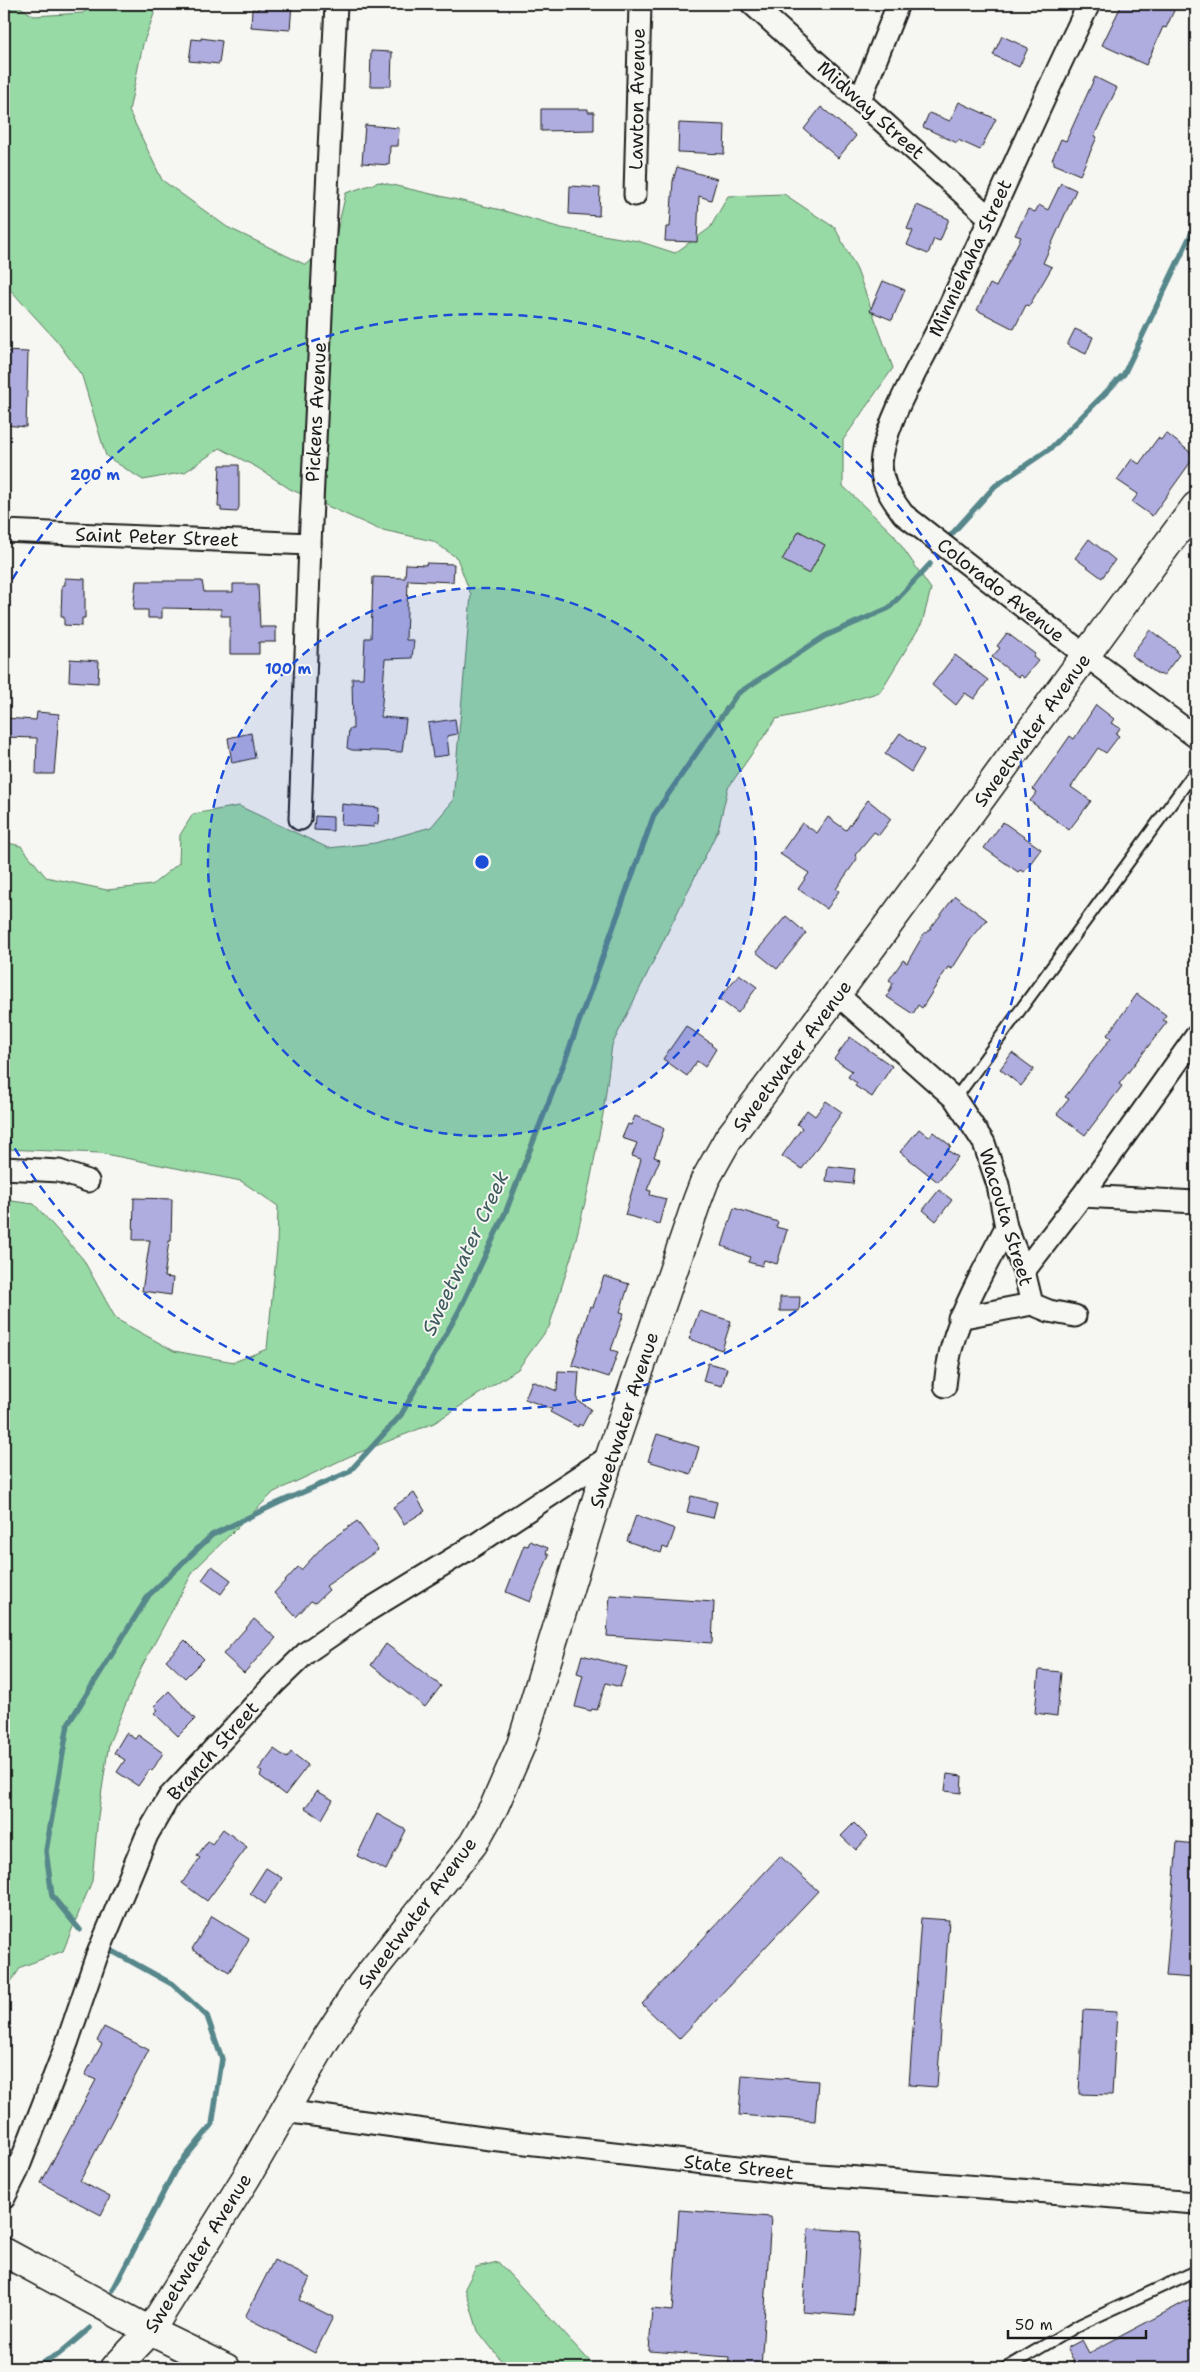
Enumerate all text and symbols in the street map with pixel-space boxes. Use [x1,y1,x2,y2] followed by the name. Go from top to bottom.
[623,28,651,170] street label: Lawton Avenue
[812,55,930,165] street label: Midway Street
[922,175,1018,341] street label: Minniehaha Street
[300,341,332,483] street label: Pickens Avenue
[70,465,120,485] text: 200 m
[75,522,239,552] street label: Saint Peter Street
[932,532,1070,648] street label: Colorado Avenue
[968,648,1096,812] street label: Sweetwater Avenue
[265,659,311,679] text: 100 m
[473,853,491,871] centre of rings
[727,975,857,1137] street label: Sweetwater Avenue
[973,1145,1039,1289] street label: Wacouta Street
[416,1166,515,1339] water label: Sweetwater Creek
[584,1329,664,1511] street label: Sweetwater Avenue
[162,1696,264,1806] street label: Branch Street
[352,1832,482,1994] street label: Sweetwater Avenue
[683,2149,795,2185] street label: State Street
[139,2168,257,2338] street label: Sweetwater Avenue
[1008,2307,1145,2339] scale bar
[1015,2315,1053,2335] text: 50 m

